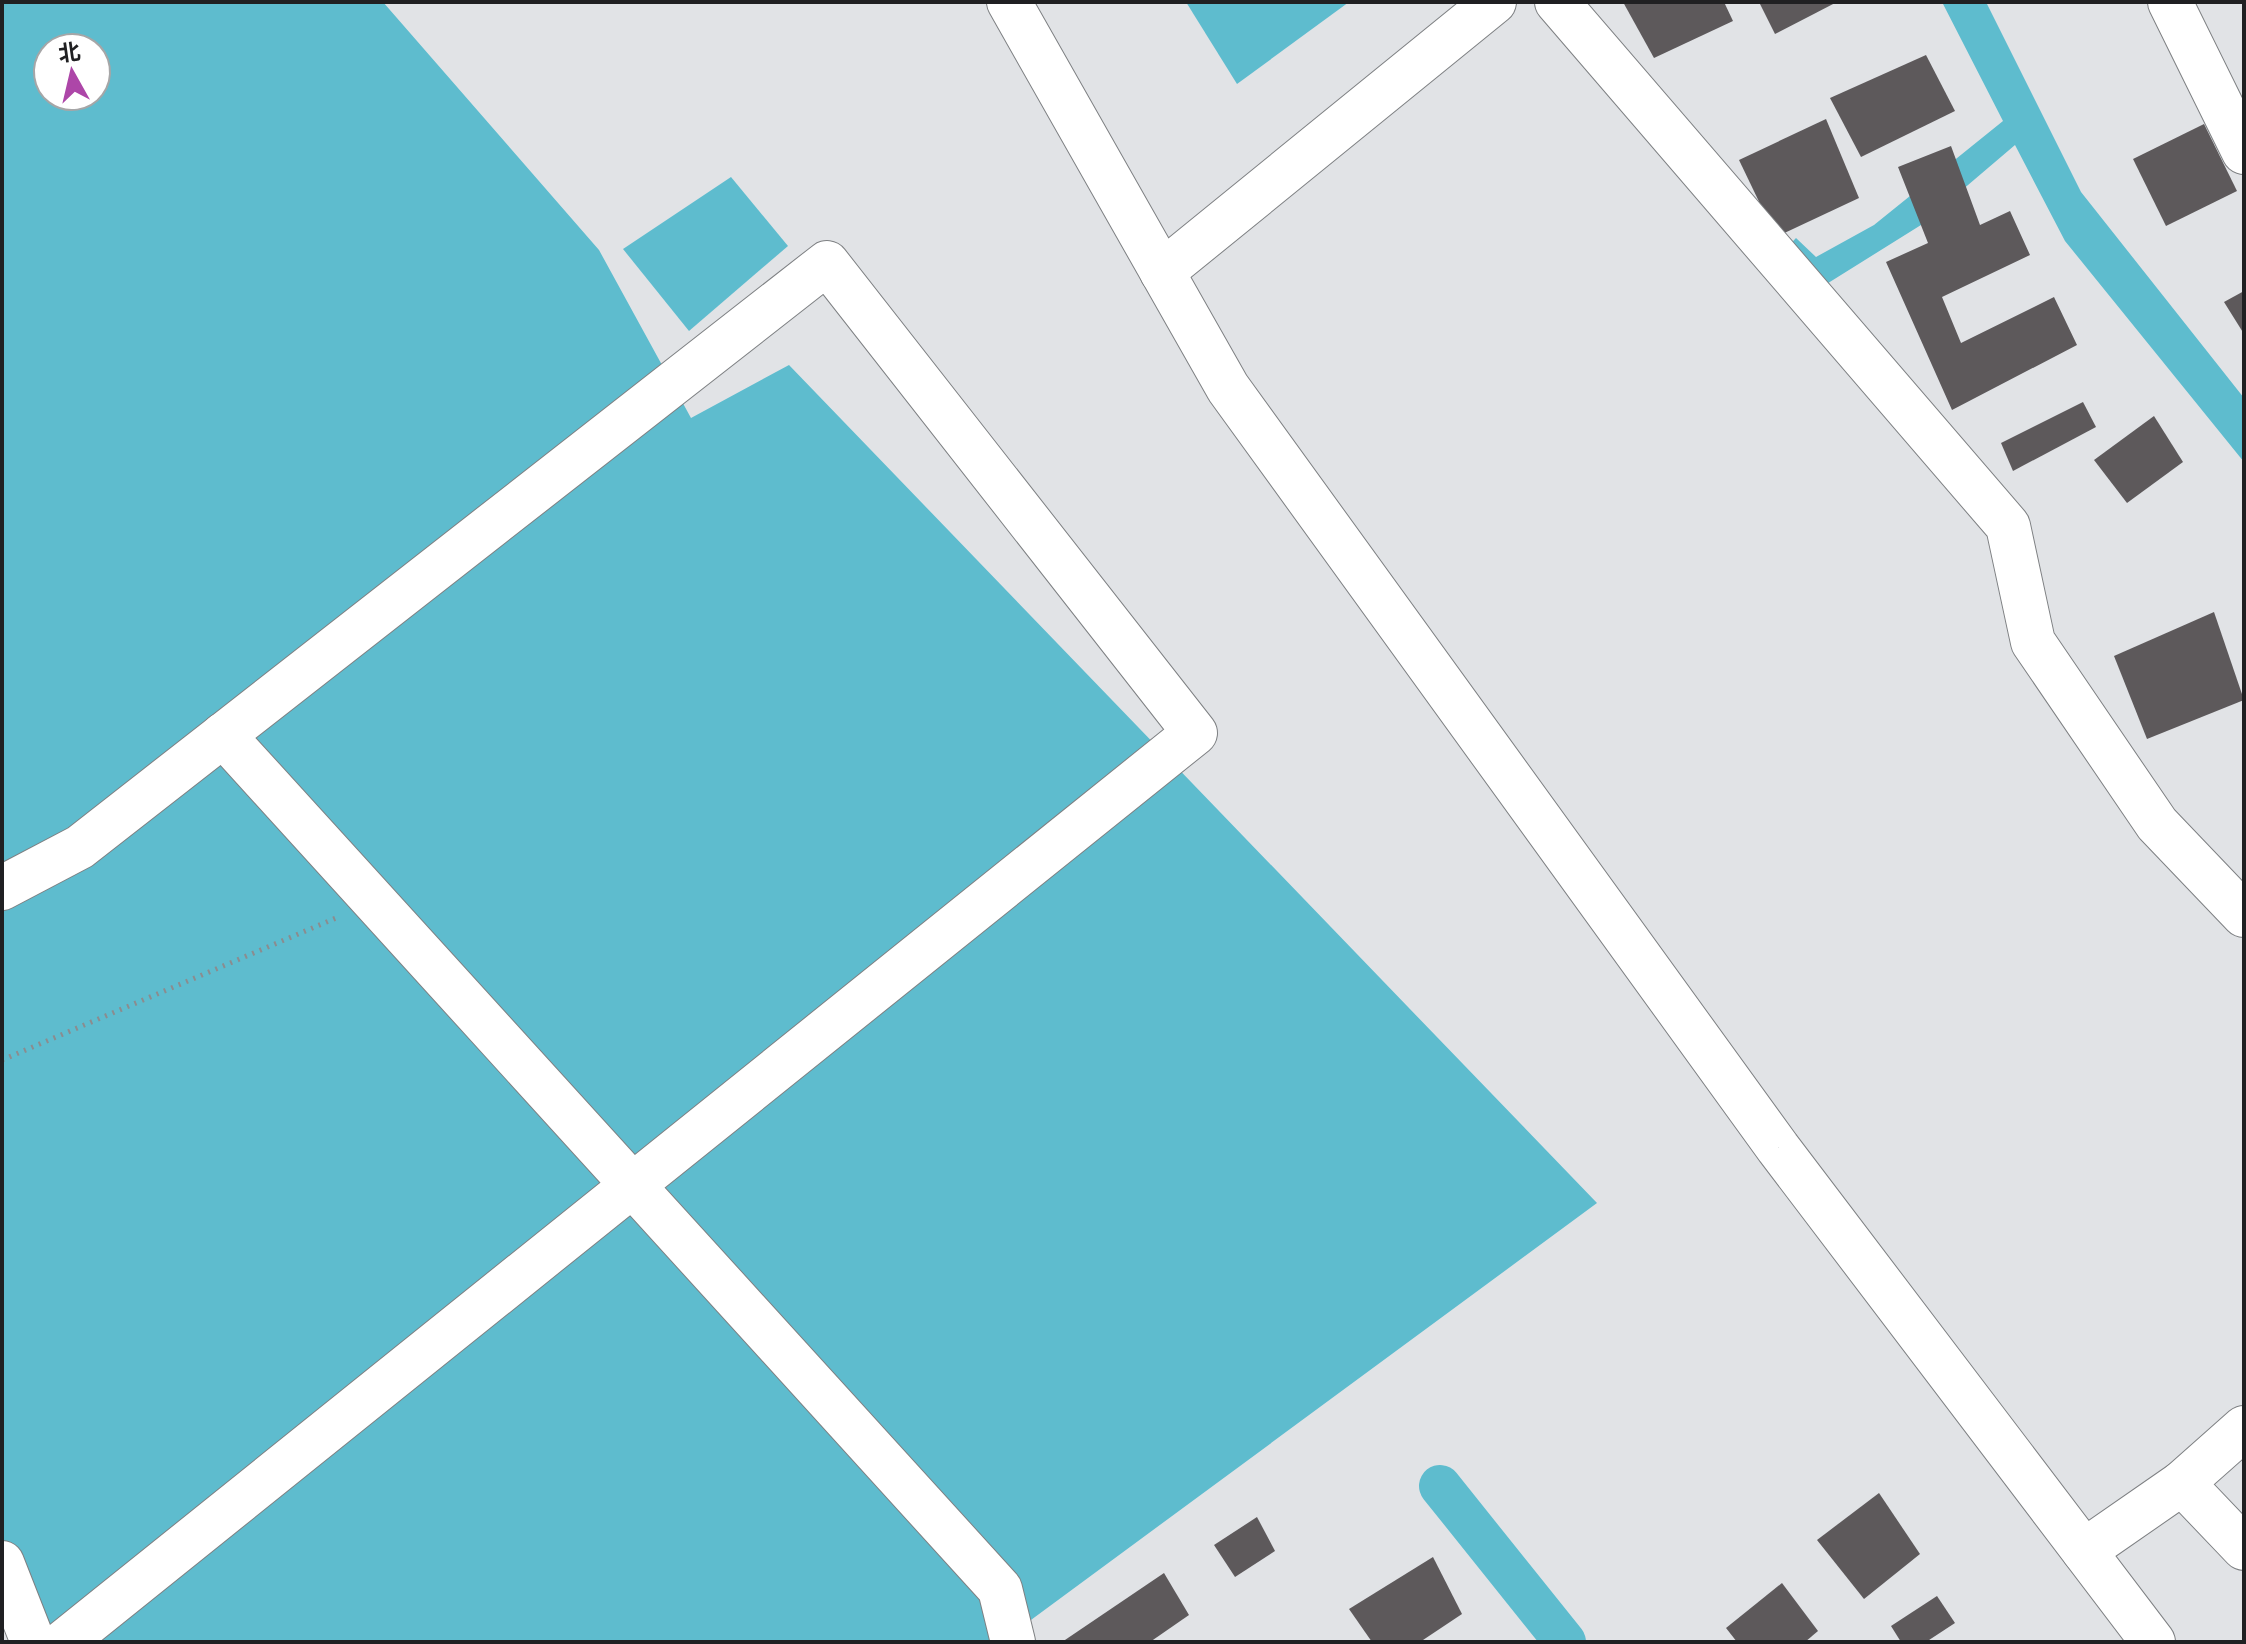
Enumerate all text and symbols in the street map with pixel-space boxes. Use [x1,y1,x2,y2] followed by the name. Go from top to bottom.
[32,32,112,112] north arrow
[56,36,82,71] text: 北

